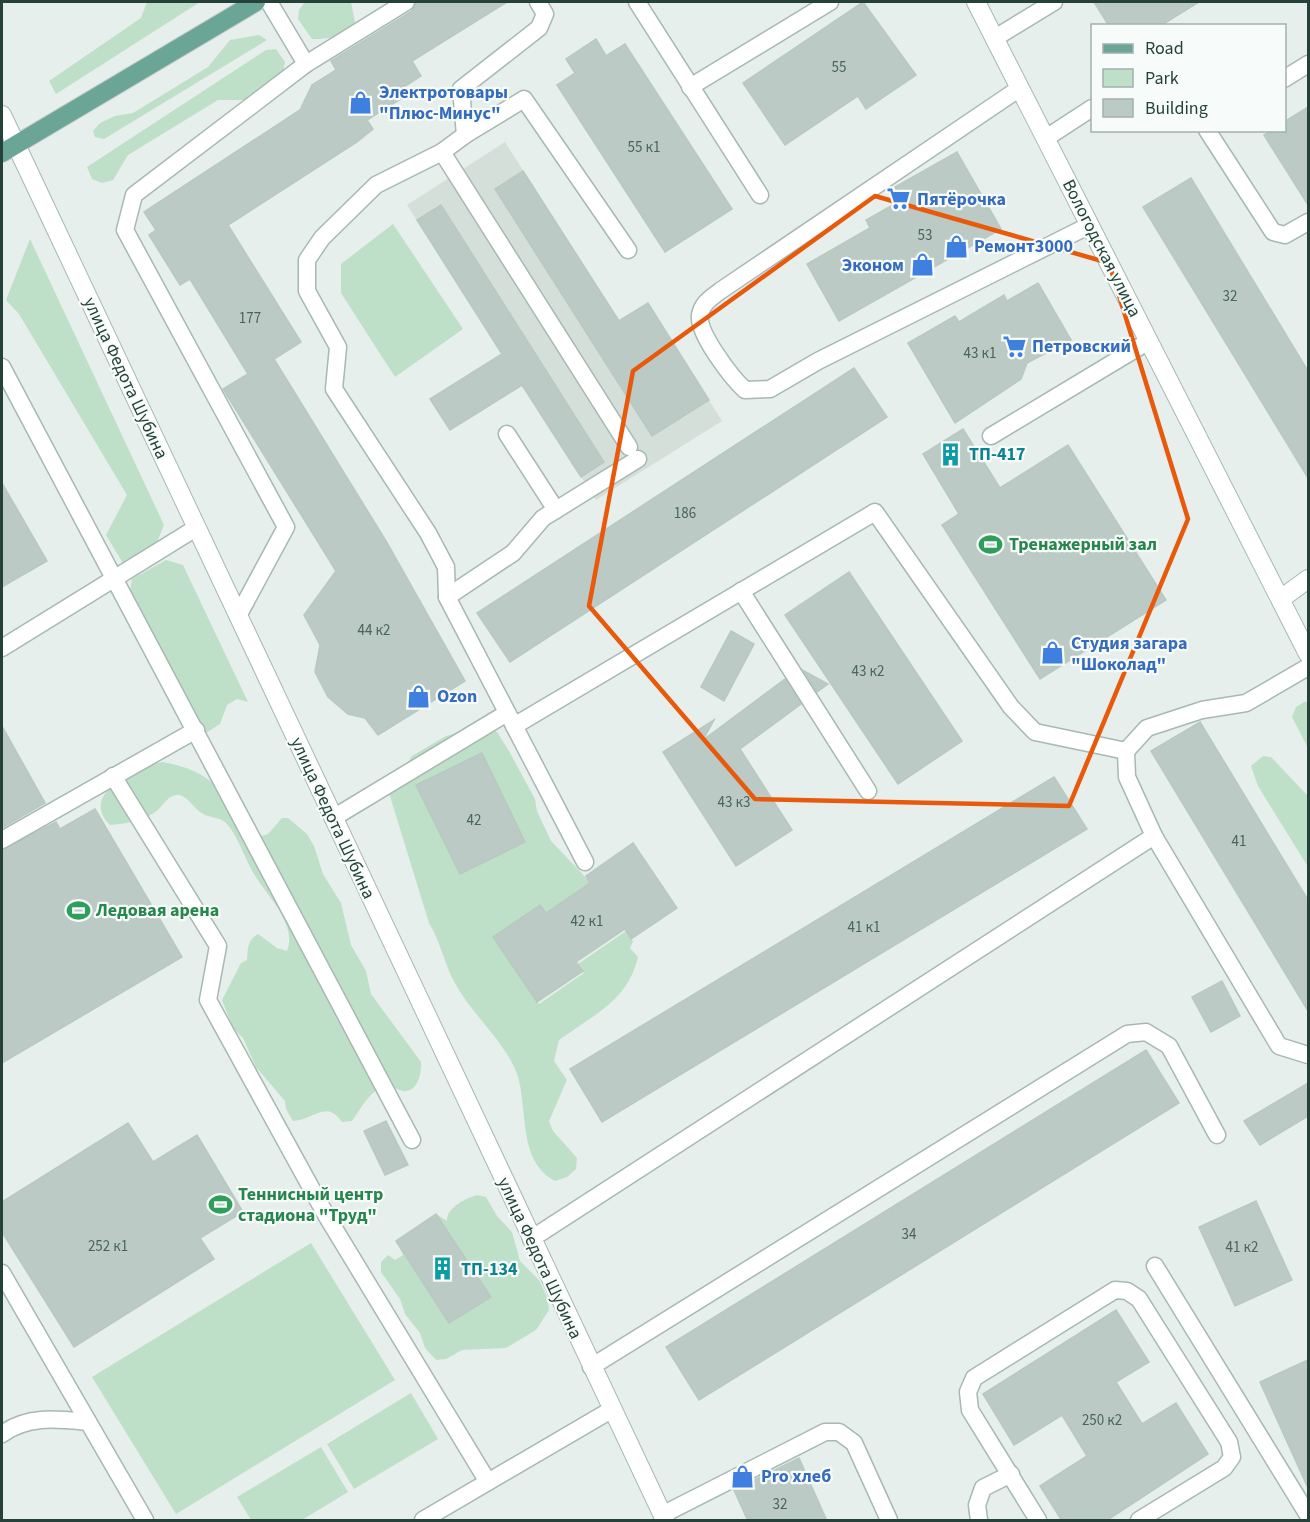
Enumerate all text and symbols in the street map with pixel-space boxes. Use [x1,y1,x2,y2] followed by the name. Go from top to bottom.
[1091,24,1286,132] legend
[1145,36,1184,61] text: Road
[832,57,846,78] house number: 55
[1145,66,1179,91] text: Park
[379,80,508,126] place label: Электротовары "Плюс-Минус"
[348,89,374,115] shop icon: Электротовары "Плюс-Минус"
[1145,96,1208,121] text: Building
[628,137,660,158] house number: 55 к1
[1056,175,1147,321] street label: Вологодская улица
[886,186,912,212] supermarket icon: Пятёрочка
[917,187,1006,212] place label: Пятёрочка
[918,225,932,246] house number: 53
[943,233,969,259] shop icon: Ремонт3000
[974,234,1073,259] place label: Ремонт3000
[909,252,935,278] shop icon: Эконом
[842,253,904,278] place label: Эконом
[1223,286,1237,307] house number: 32
[77,293,174,463] street label: улица Федота Шубина
[239,308,261,329] house number: 177
[1001,333,1027,359] supermarket icon: Петровский
[1032,334,1131,359] place label: Петровский
[964,343,996,364] house number: 43 к1
[938,441,964,467] building icon: ТП-417
[969,442,1025,467] place label: ТП-417
[674,503,696,524] house number: 186
[978,531,1004,557] sports icon: Тренажерный зал
[1009,532,1157,557] place label: Тренажерный зал
[358,620,390,641] house number: 44 к2
[1071,631,1187,677] place label: Студия загара "Шоколад"
[1040,640,1066,666] shop icon: Студия загара "Шоколад"
[852,661,884,682] house number: 43 к2
[406,683,432,709] shop icon: Ozon
[437,684,477,709] place label: Ozon
[284,733,381,903] street label: улица Федота Шубина
[718,792,750,813] house number: 43 к3
[467,810,481,831] house number: 42
[1232,831,1246,852] house number: 41
[65,897,91,923] sports icon: Ледовая арена
[95,898,219,923] place label: Ледовая арена
[571,911,603,932] house number: 42 к1
[848,917,880,938] house number: 41 к1
[491,1173,588,1343] street label: улица Федота Шубина
[238,1182,383,1228] place label: Теннисный центр стадиона "Труд"
[207,1191,233,1217] sports icon: Теннисный центр стадиона "Труд"
[902,1224,917,1245] house number: 34
[88,1236,128,1257] house number: 252 к1
[1226,1237,1258,1258] house number: 41 к2
[430,1256,456,1282] building icon: ТП-134
[461,1257,518,1282] place label: ТП-134
[1082,1410,1122,1431] house number: 250 к2
[730,1463,756,1489] shop icon: Pro хлеб
[761,1464,831,1489] place label: Pro хлеб
[773,1494,787,1515] house number: 32

